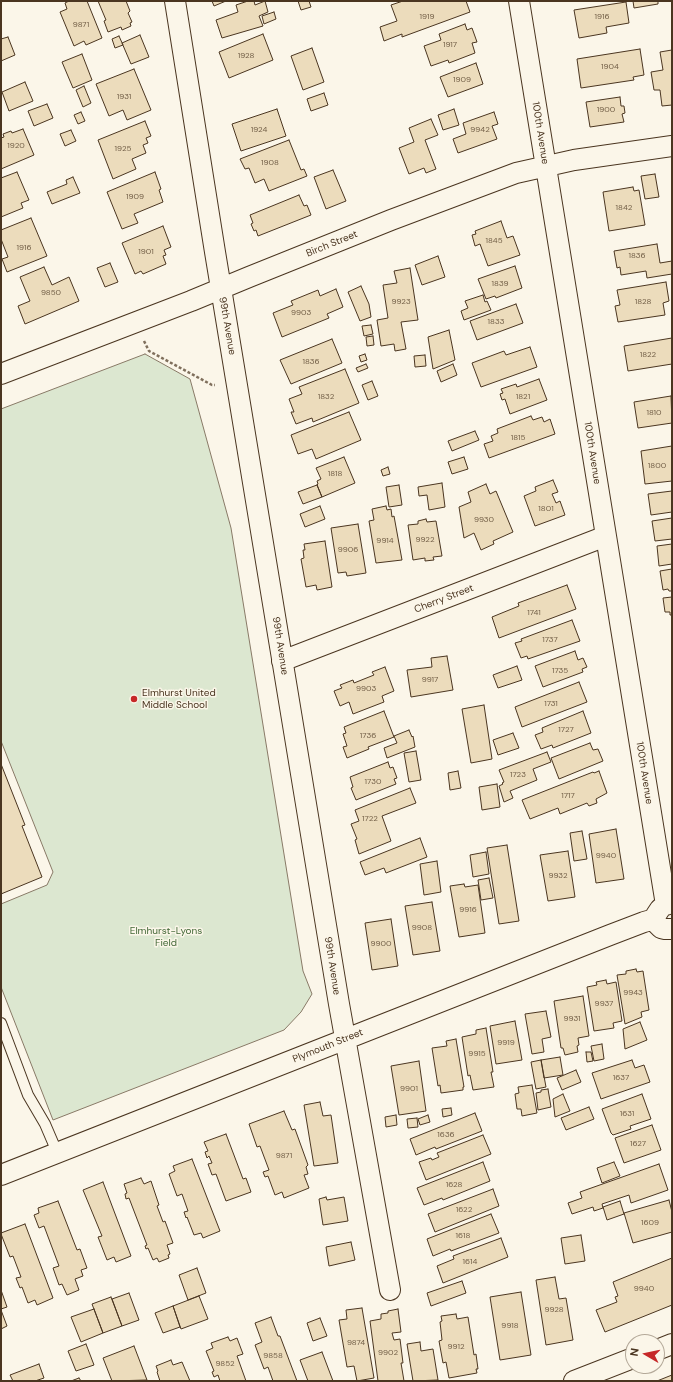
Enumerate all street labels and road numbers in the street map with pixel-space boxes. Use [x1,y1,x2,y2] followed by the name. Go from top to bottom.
[529,101,551,165] street label: 100th Avenue
[305,228,359,260] street label: Birch Street
[216,296,238,356] street label: 99th Avenue
[581,421,603,485] street label: 100th Avenue
[413,582,475,616] street label: Cherry Street
[269,616,291,676] street label: 99th Avenue
[633,741,655,805] street label: 100th Avenue
[321,936,343,996] street label: 99th Avenue
[291,1026,365,1066] street label: Plymouth Street

